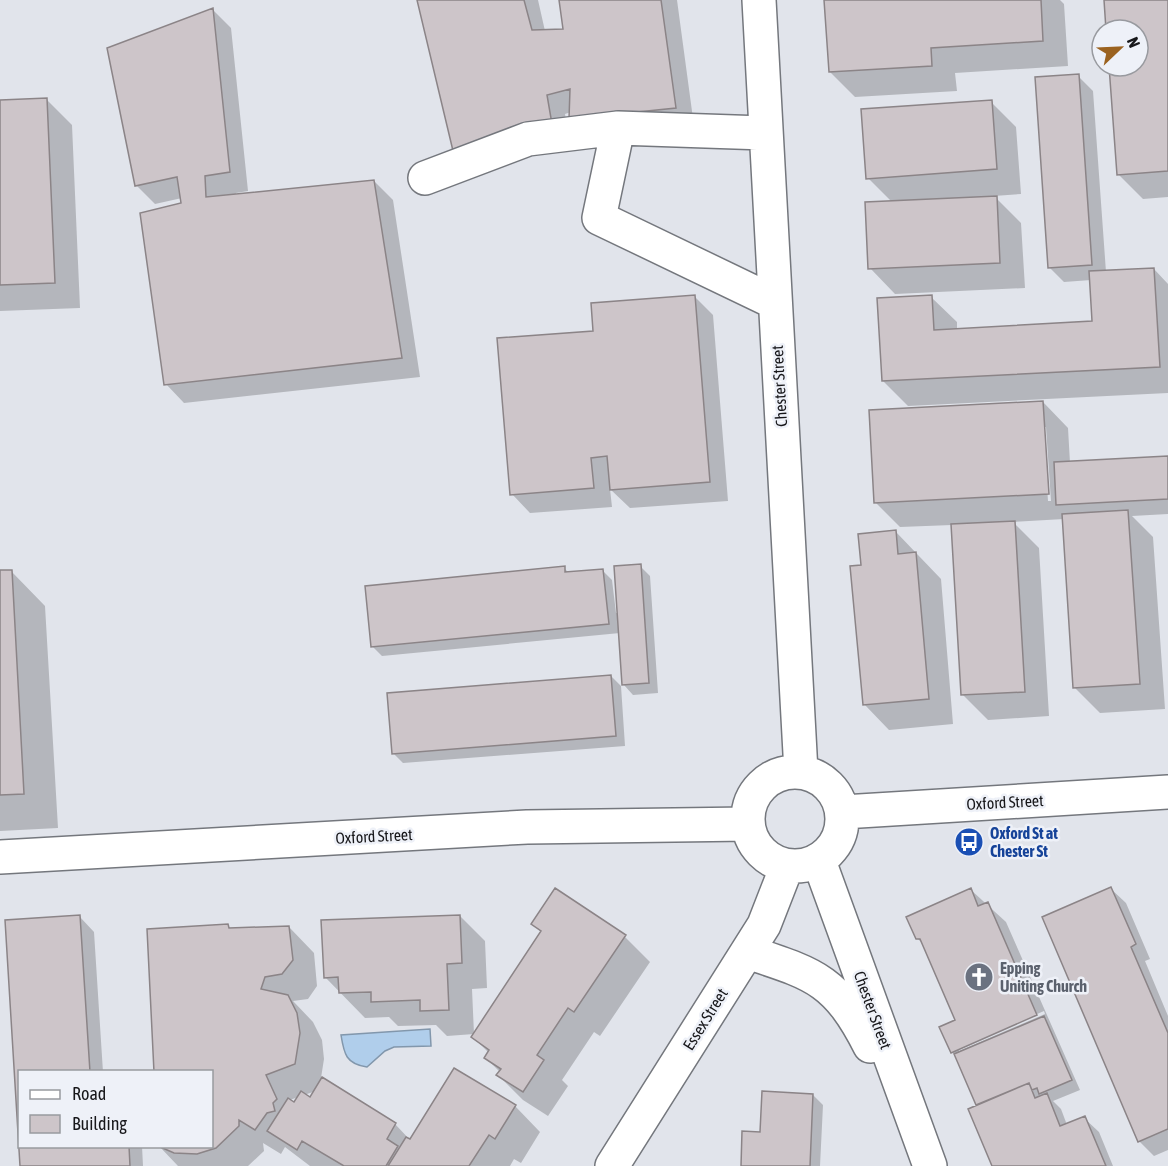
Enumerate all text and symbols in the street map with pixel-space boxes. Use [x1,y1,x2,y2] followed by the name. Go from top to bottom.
[1090,18,1150,78] north arrow
[1124,34,1144,50] text: N
[768,344,790,427] street label: Chester Street
[966,791,1044,813] street label: Oxford Street
[990,824,1058,860] place label: Oxford St at Chester St
[335,825,413,847] street label: Oxford Street
[953,826,985,858] bus stop icon: Oxford St at Chester St
[1000,959,1087,995] place label: Epping Uniting Church
[963,961,995,993] church icon: Epping Uniting Church
[851,969,896,1052] street label: Chester Street
[679,985,731,1053] street label: Essex Street
[18,1070,213,1148] legend
[72,1083,106,1104] text: Road
[72,1113,127,1134] text: Building

